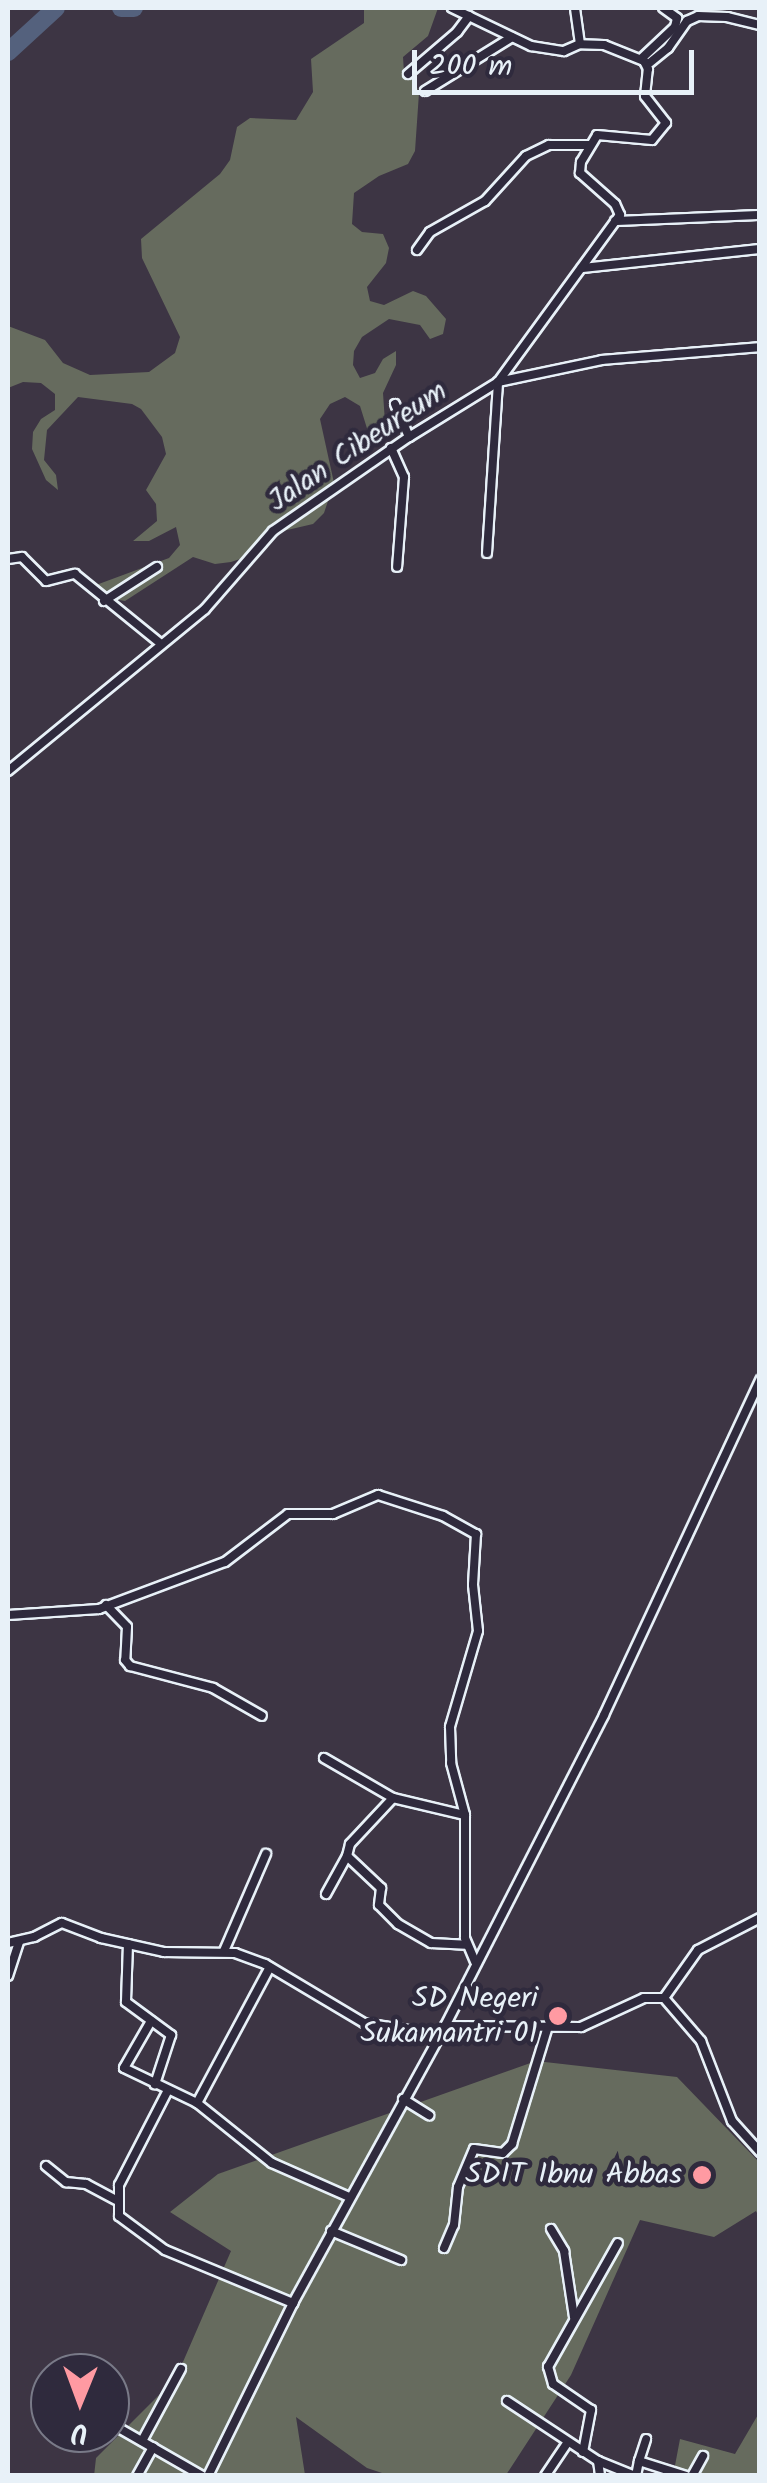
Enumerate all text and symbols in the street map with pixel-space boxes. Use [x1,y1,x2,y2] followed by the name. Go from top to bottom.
[417,30,700,92] scale bar
[429,43,512,91] text: 200 m
[262,374,454,520] street label: Jalan Cibeureum
[360,1981,538,2052] place label: SD Negeri Sukamantri 01
[547,2005,569,2027] marker: SD Negeri Sukamantri 01
[465,2157,682,2193] place label: SDIT Ibnu Abbas
[691,2164,713,2186] marker: SDIT Ibnu Abbas
[30,2353,130,2453] north arrow
[71,2409,88,2454] text: U

